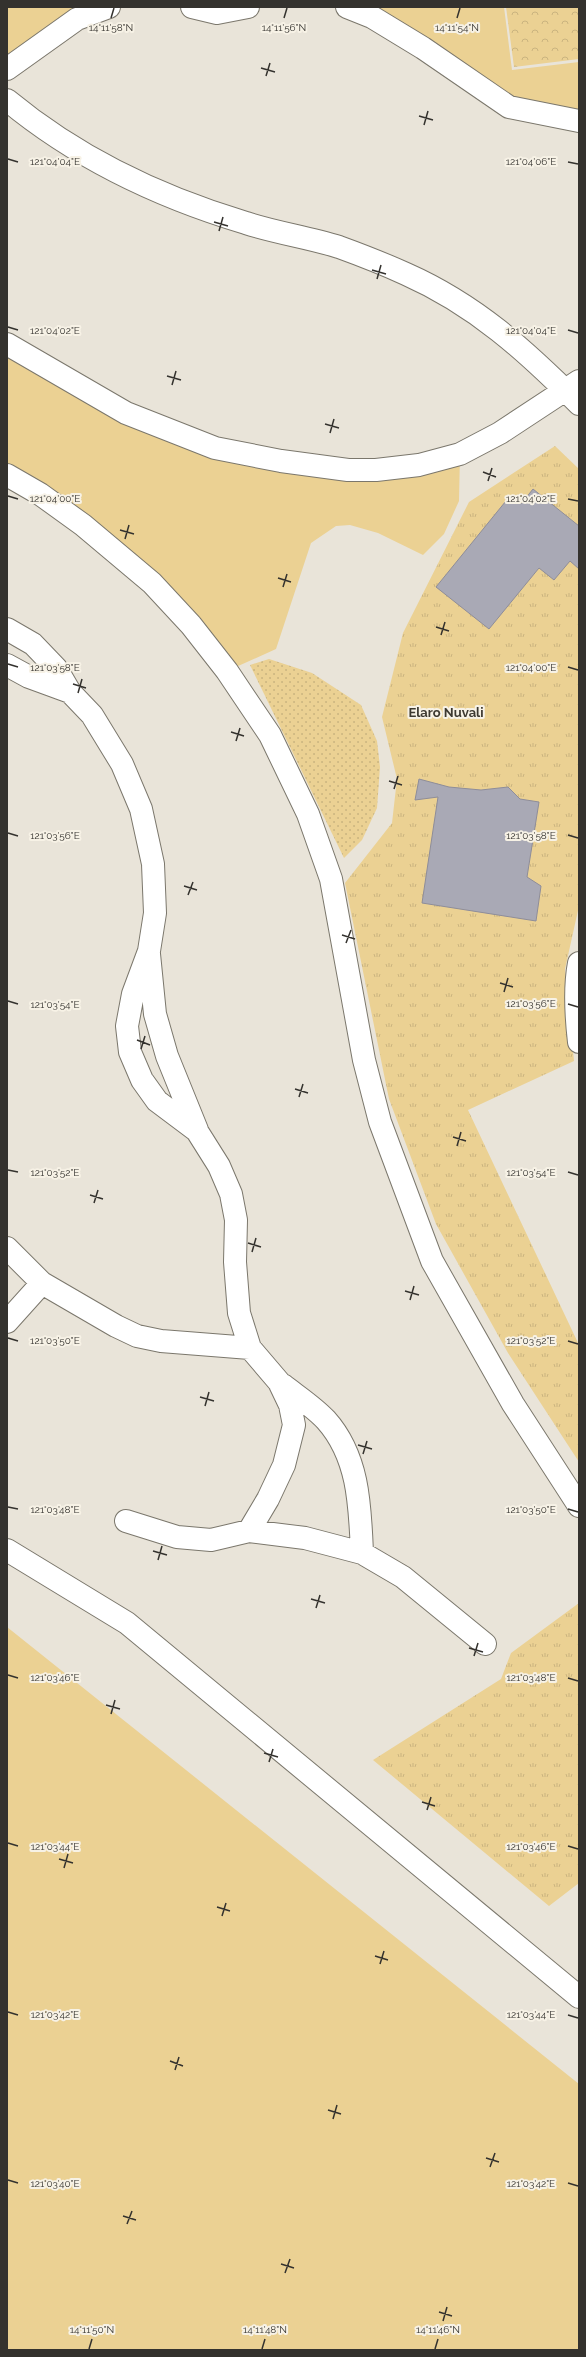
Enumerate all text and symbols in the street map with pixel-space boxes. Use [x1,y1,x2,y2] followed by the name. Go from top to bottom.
[89,22,133,33] text: 14°11'58"N
[262,22,306,33] text: 14°11'56"N
[435,22,479,33] text: 14°11'54"N
[30,156,80,167] text: 121°04'04"E
[506,156,556,167] text: 121°04'06"E
[30,325,80,336] text: 121°04'02"E
[506,325,556,336] text: 121°04'04"E
[30,493,80,504] text: 121°04'00"E
[506,493,556,504] text: 121°04'02"E
[30,662,80,673] text: 121°03'58"E
[506,662,556,673] text: 121°04'00"E
[408,705,484,720] district label: Elaro Nuvali
[30,830,80,841] text: 121°03'56"E
[506,830,556,841] text: 121°03'58"E
[506,998,556,1009] text: 121°03'56"E
[30,999,80,1010] text: 121°03'54"E
[31,1167,79,1178] text: 121°03'52"E
[506,1167,556,1178] text: 121°03'54"E
[30,1335,80,1346] text: 121°03'50"E
[507,1335,555,1346] text: 121°03'52"E
[30,1504,80,1515] text: 121°03'48"E
[506,1504,556,1515] text: 121°03'50"E
[30,1672,80,1683] text: 121°03'46"E
[506,1672,556,1683] text: 121°03'48"E
[31,1841,79,1852] text: 121°03'44"E
[506,1841,556,1852] text: 121°03'46"E
[31,2009,79,2020] text: 121°03'42"E
[507,2009,555,2020] text: 121°03'44"E
[30,2178,80,2189] text: 121°03'40"E
[507,2178,555,2189] text: 121°03'42"E
[70,2324,114,2335] text: 14°11'50"N
[243,2324,287,2335] text: 14°11'48"N
[416,2324,460,2335] text: 14°11'46"N

